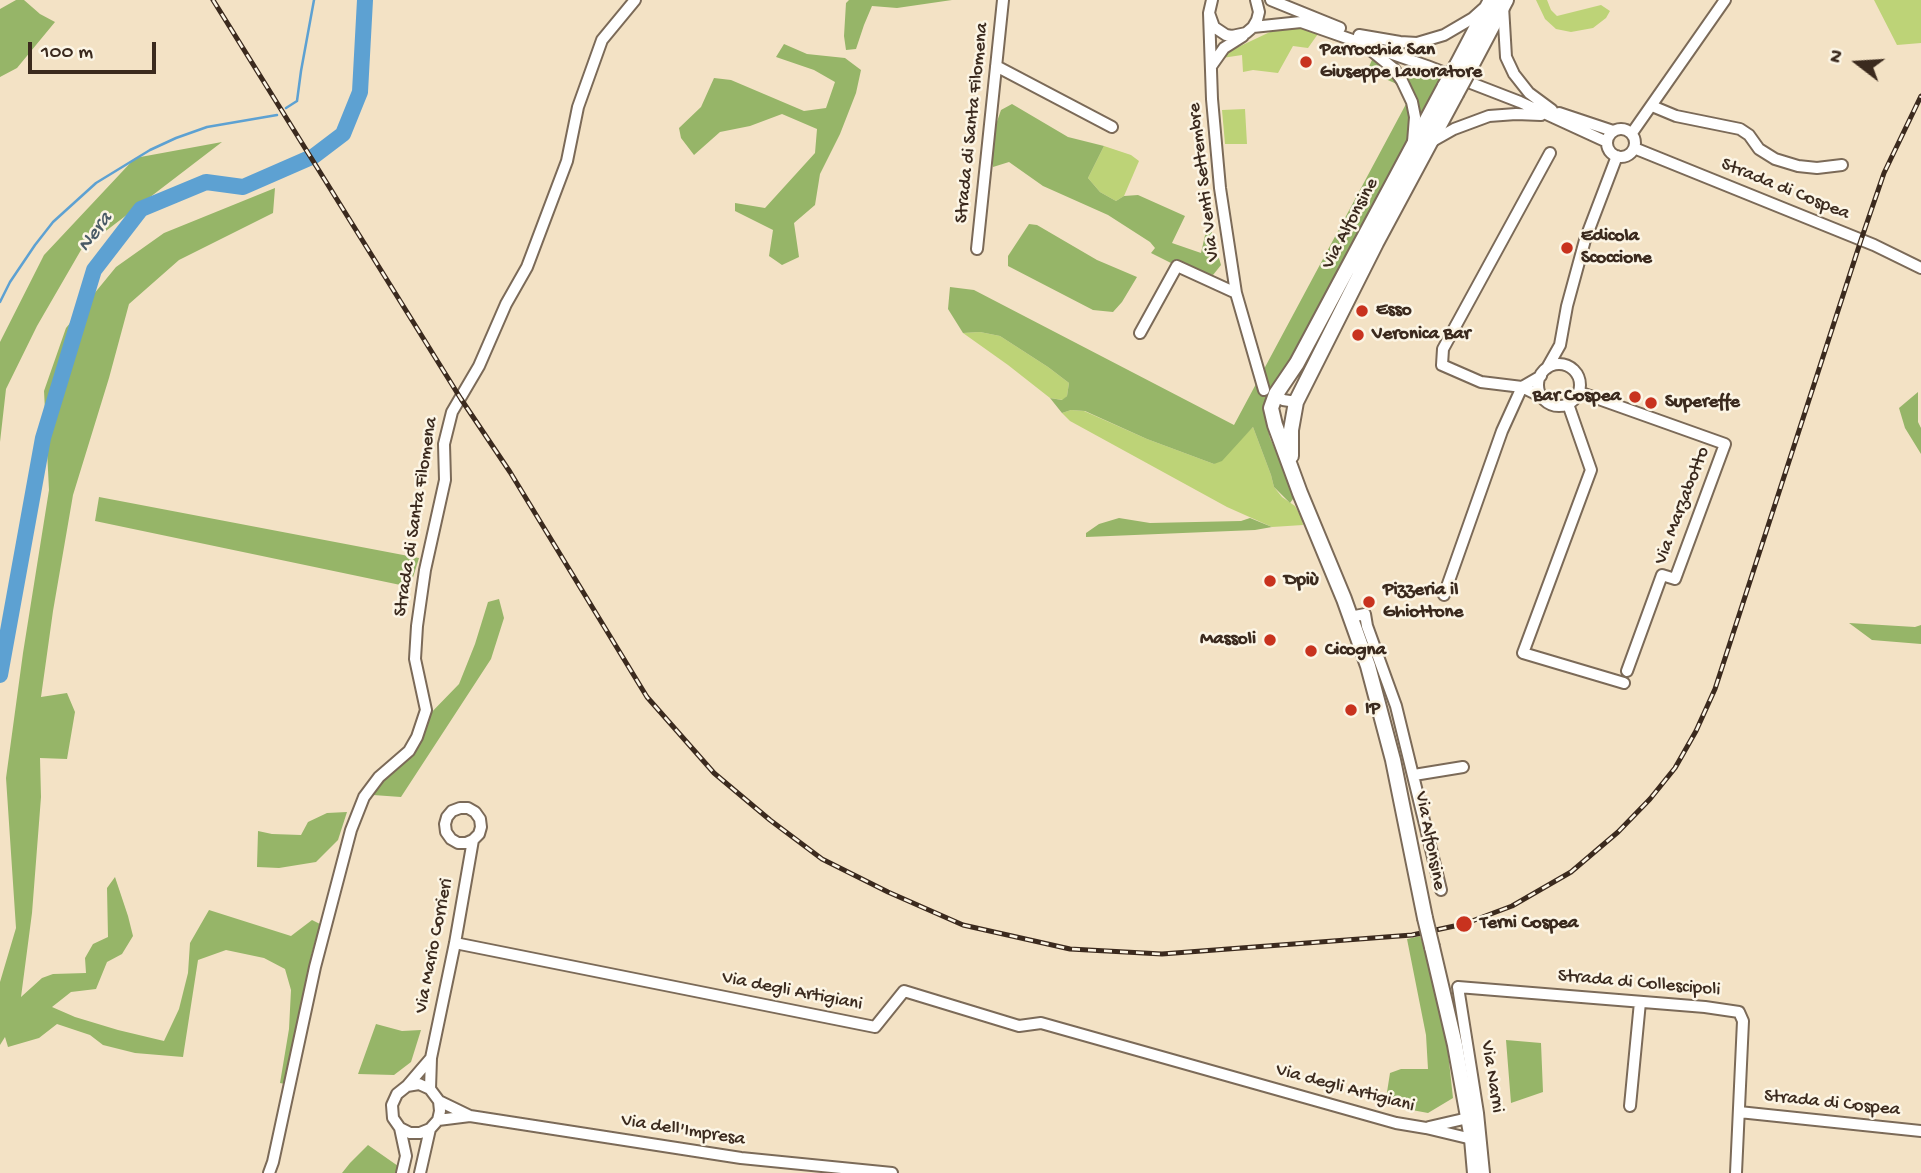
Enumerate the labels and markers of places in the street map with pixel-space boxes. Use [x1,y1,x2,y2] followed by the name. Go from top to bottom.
[1320,40,1482,84] place label: Parrocchia San Giuseppe Lavoratore
[1298,54,1314,70] marker: Parrocchia San Giuseppe Lavoratore
[1581,226,1652,270] place label: Edicola Scoccione
[1559,240,1575,256] marker: Edicola Scoccione
[1376,300,1412,322] place label: Esso
[1354,303,1370,319] marker: Esso
[1372,324,1471,346] place label: Veronica Bar
[1350,327,1366,343] marker: Veronica Bar
[1533,386,1621,408] place label: Bar Cospea
[1627,389,1643,405] marker: Bar Cospea
[1665,392,1740,414] place label: Supereffe
[1643,395,1659,411] marker: Supereffe
[1284,570,1319,592] place label: Dpiù
[1262,573,1278,589] marker: Dpiù
[1383,580,1463,624] place label: Pizzeria il Ghiottone
[1361,594,1377,610] marker: Pizzeria il Ghiottone
[1200,629,1256,651] place label: Massoli
[1262,632,1278,648] marker: Massoli
[1325,640,1386,662] place label: Cicogna
[1303,643,1319,659] marker: Cicogna
[1365,699,1380,721] place label: IP
[1343,702,1359,718] marker: IP
[1480,913,1578,935] place label: Terni Cospea
[1454,914,1474,934] marker: Terni Cospea

